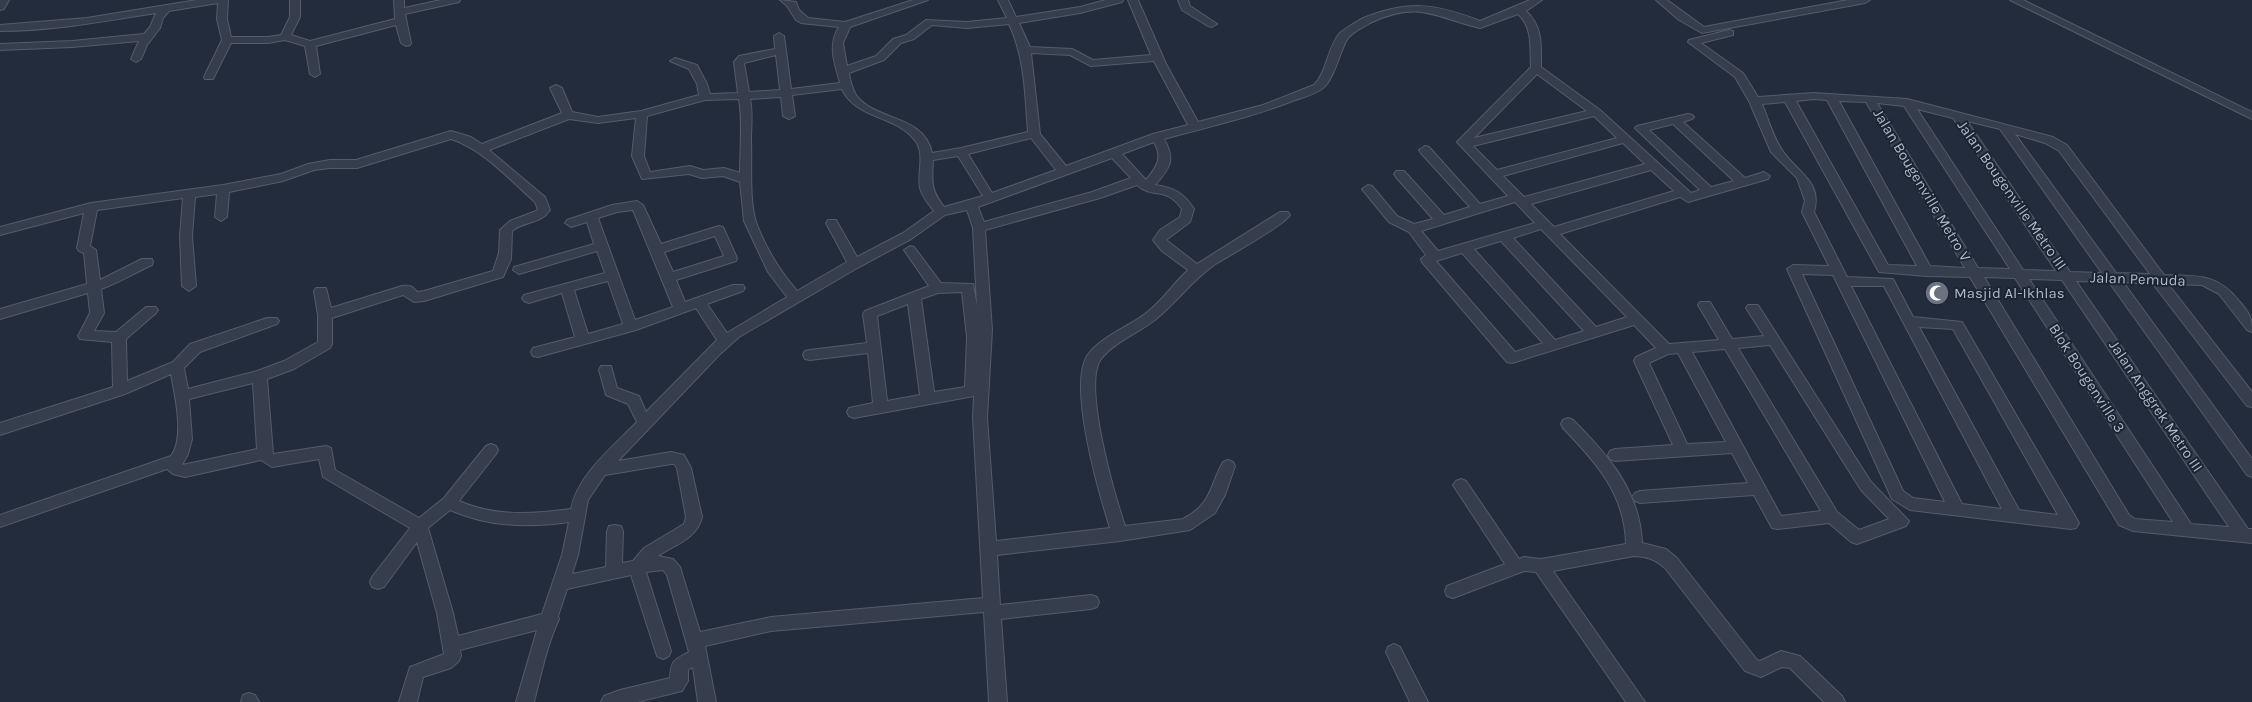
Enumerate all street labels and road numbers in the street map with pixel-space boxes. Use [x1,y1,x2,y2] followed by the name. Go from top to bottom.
[1869,106,1975,265] street label: Jalan Bougenville Metro V
[1953,117,2071,273] street label: Jalan Bougenville Metro III
[2090,268,2186,290] street label: Jalan Pemuda
[2045,320,2129,436] street label: Blok Bougenville 3
[2105,337,2207,475] street label: Jalan Anggrek Metro III

